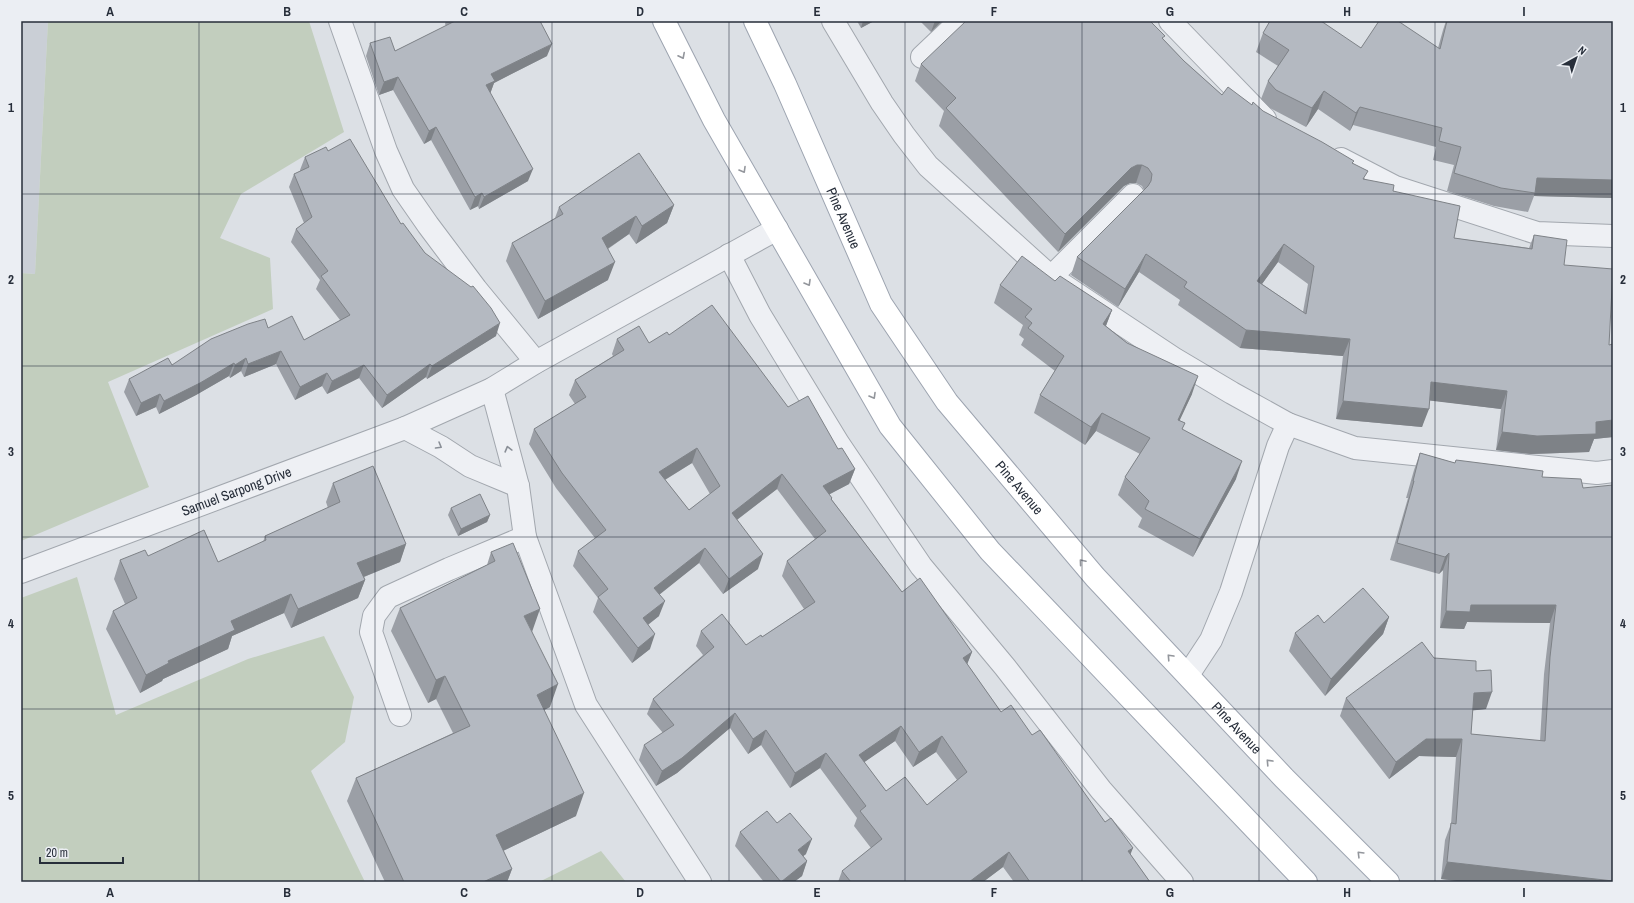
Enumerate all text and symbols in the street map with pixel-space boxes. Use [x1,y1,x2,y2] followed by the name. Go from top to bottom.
[106,3,114,20] text: A
[283,3,291,20] text: B
[460,3,468,20] text: C
[636,3,644,20] text: D
[813,3,821,20] text: E
[991,3,998,20] text: F
[1166,3,1174,20] text: G
[1343,3,1351,20] text: H
[1523,3,1526,20] text: I
[1556,38,1596,78] north arrow
[1575,43,1589,58] text: N
[677,51,684,59] one-way arrow
[8,99,14,116] text: 1
[1620,99,1626,116] text: 1
[739,166,746,173] one-way arrow
[822,185,865,251] street label: Pine Avenue
[8,271,14,288] text: 2
[1620,271,1626,288] text: 2
[803,279,810,286] one-way arrow
[868,391,875,399] one-way arrow
[435,441,442,448] one-way arrow
[8,443,14,460] text: 3
[1620,443,1626,460] text: 3
[504,446,513,453] one-way arrow
[991,457,1047,518] street label: Pine Avenue
[179,462,294,520] street label: Samuel Sarpong Drive
[1080,559,1087,566] one-way arrow
[8,615,14,632] text: 4
[1620,615,1626,632] text: 4
[1168,654,1175,662] one-way arrow
[1208,698,1266,758] street label: Pine Avenue
[1266,759,1274,767] one-way arrow
[8,787,14,804] text: 5
[1620,787,1626,804] text: 5
[40,839,123,865] scale bar
[46,845,68,861] text: 20 m
[1357,851,1365,859] one-way arrow
[106,884,114,901] text: A
[283,884,291,901] text: B
[460,884,468,901] text: C
[636,884,644,901] text: D
[813,884,821,901] text: E
[991,884,998,901] text: F
[1166,884,1174,901] text: G
[1343,884,1351,901] text: H
[1523,884,1526,901] text: I

